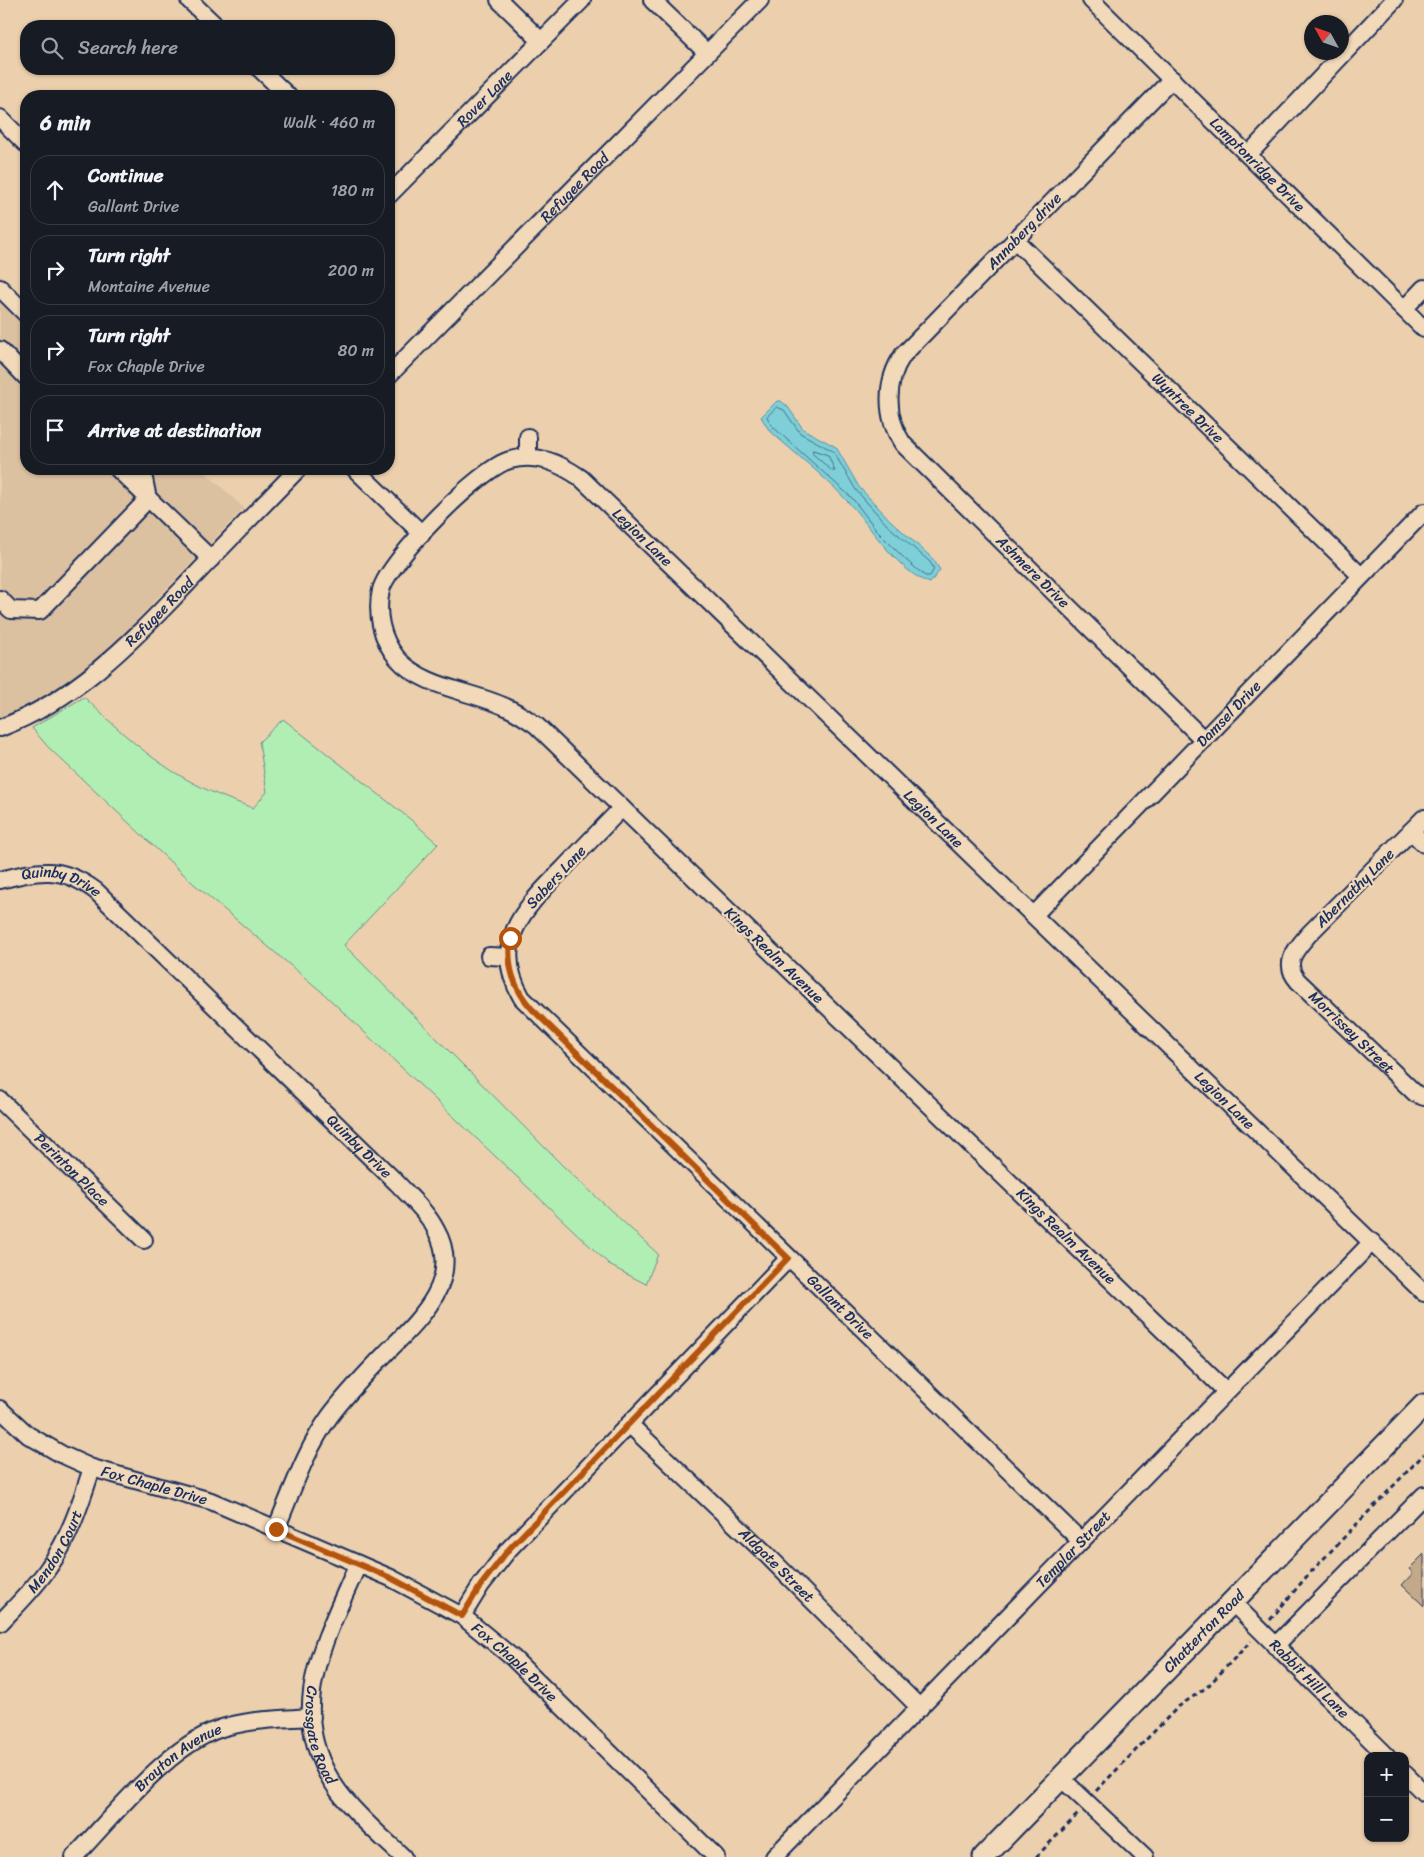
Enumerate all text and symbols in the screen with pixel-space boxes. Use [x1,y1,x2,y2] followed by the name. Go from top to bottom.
[1304,15,1349,60] north arrow
[20,20,395,75] search box
[78,31,178,64] text: Search here
[38,34,66,62] icon: search
[450,63,519,133] street label: Rover Lane
[40,104,91,142] text: 6 min
[283,108,375,137] text: Walk · 460 m
[1203,111,1312,218] street label: Lamptonridge Drive
[534,145,616,229] street label: Refugee Road
[88,159,164,192] text: Continue
[41,176,69,204] icon: ahead
[331,176,374,205] text: 180 m
[979,186,1068,277] street label: Annaberg drive
[88,192,179,221] text: Gallant Drive
[88,239,170,272] text: Turn right
[41,256,69,284] icon: right
[328,256,374,285] text: 200 m
[88,272,210,301] text: Montaine Avenue
[88,319,170,352] text: Turn right
[41,336,69,364] icon: right
[338,336,374,365] text: 80 m
[88,352,205,381] text: Fox Chaple Drive
[1145,366,1231,450] street label: Wyntree Drive
[88,414,261,447] text: Arrive at destination
[41,416,69,444] icon: arrive
[606,501,679,573] street label: Legion Lane
[989,528,1076,615] street label: Ashmere Drive
[119,570,201,653] street label: Refugee Road
[1190,674,1268,753] street label: Damsel Drive
[897,783,970,855] street label: Legion Lane
[519,839,593,915] street label: Sabers Lane
[1308,842,1401,935] street label: Abernathy Lane
[19,859,108,904] street label: Quinby Drive
[718,900,830,1010] street label: Kings Realm Avenue
[499,927,522,950] route start
[1302,984,1401,1081] street label: Morrissey Street
[1188,1064,1261,1136] street label: Legion Lane
[320,1108,398,1185] street label: Quinby Drive
[28,1127,116,1213] street label: Perinton Place
[1010,1181,1122,1291] street label: Kings Realm Avenue
[800,1268,880,1346] street label: Gallant Drive
[98,1458,211,1513] street label: Fox Chaple Drive
[1029,1504,1117,1594] street label: Templar Street
[21,1506,90,1599] street label: Mendon Court
[265,1518,288,1541] route end
[731,1520,821,1609] street label: Aldgate Street
[1156,1582,1252,1679] street label: Chatterton Road
[465,1616,564,1708] street label: Fox Chaple Drive
[1263,1633,1356,1725] street label: Rabbit Hill Lane
[298,1684,344,1790] street label: Crossgate Road
[128,1716,226,1798] street label: Brayton Avenue
[1364,1752,1409,1842] map controls
[1364,1752,1409,1797] button: +
[1364,1797,1409,1842] button: −

